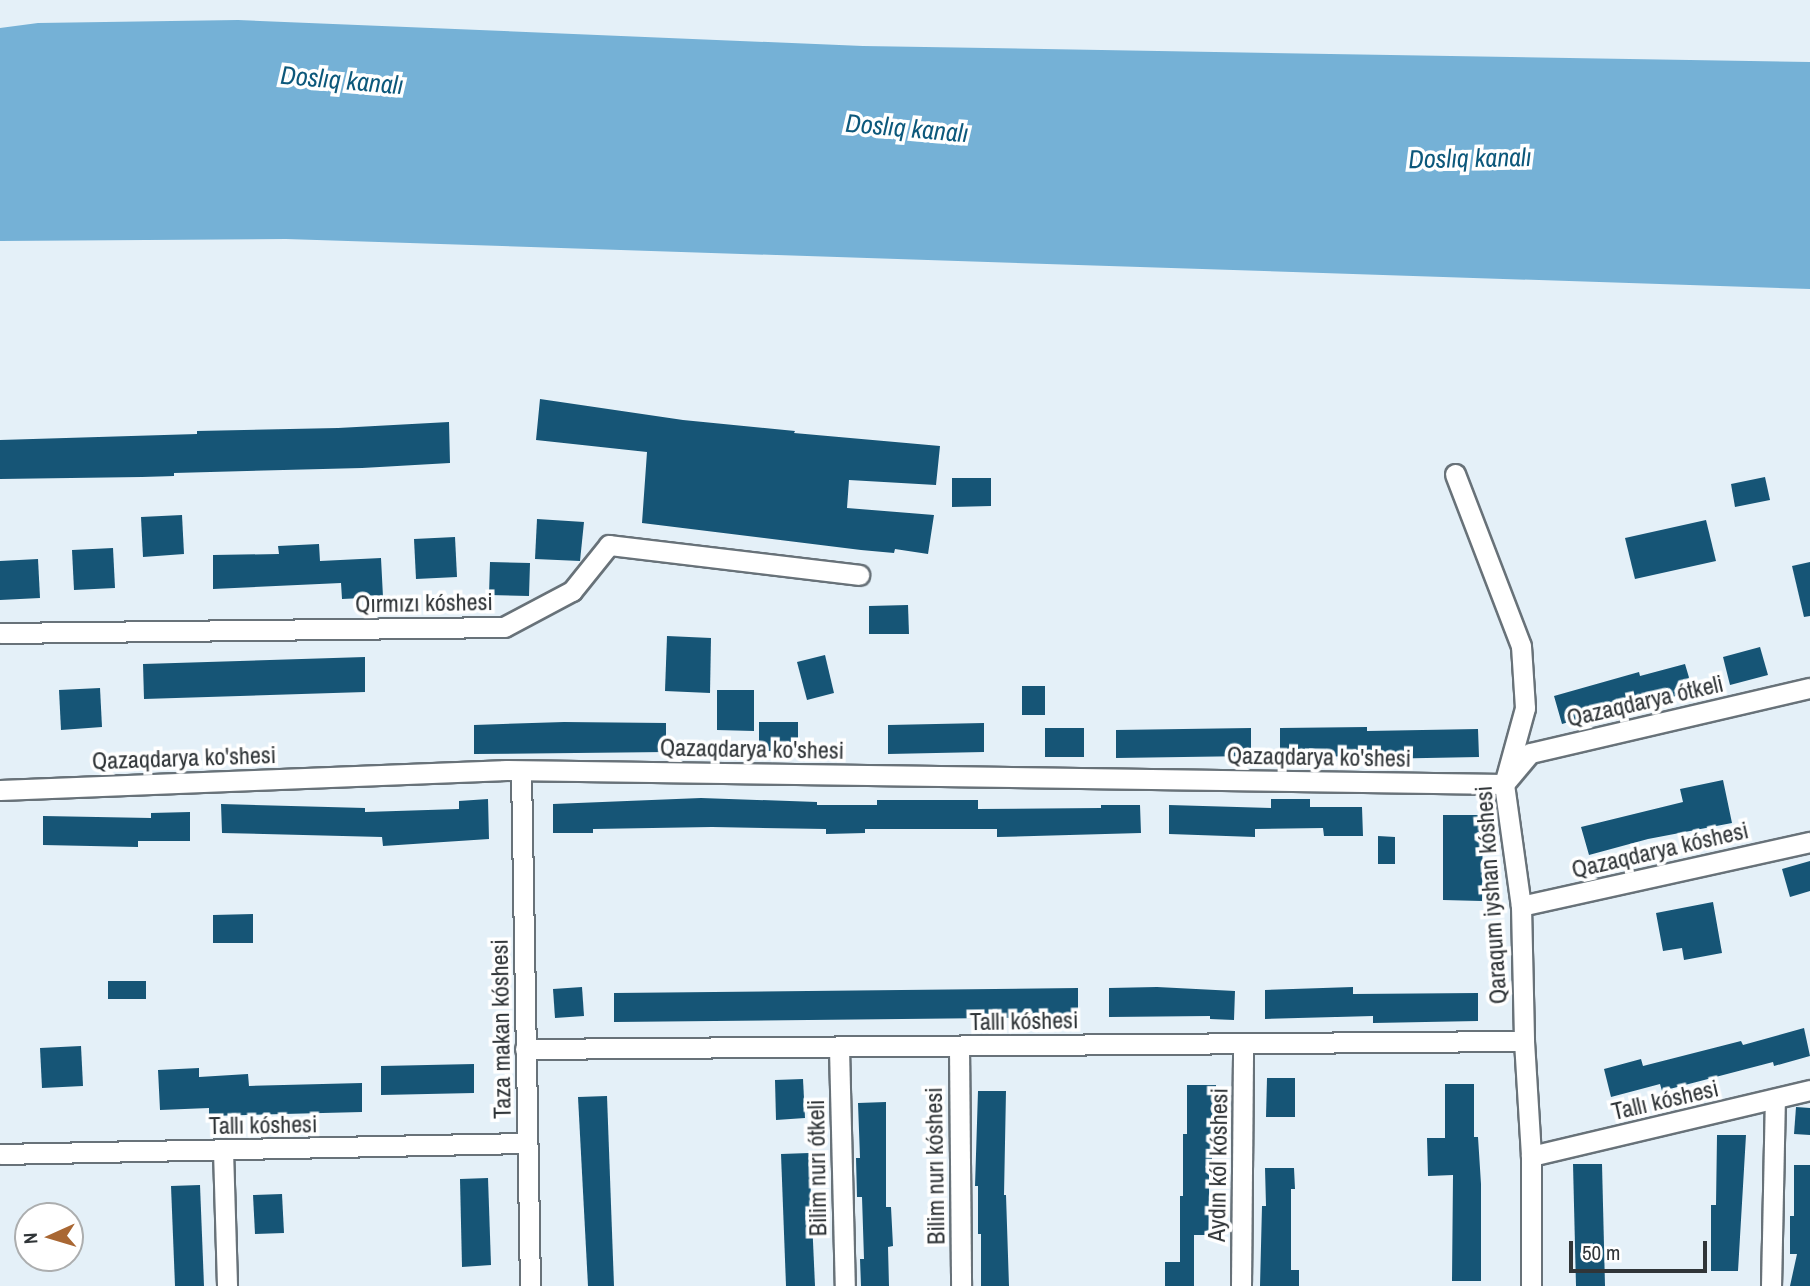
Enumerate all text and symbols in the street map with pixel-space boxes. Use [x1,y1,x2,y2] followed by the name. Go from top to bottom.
[279,59,405,101] water label: Doslıq kanalı
[844,107,970,149] water label: Doslıq kanalı
[1408,141,1532,175] water label: Doslıq kanalı
[355,587,493,619] street label: Qırmızı kóshesi
[1564,669,1726,733] street label: Qazaqdarya ótkeli
[660,733,844,765] street label: Qazaqdarya ko'shesi
[91,740,277,776] street label: Qazaqdarya ko'shesi
[1227,741,1411,773] street label: Qazaqdarya ko'shesi
[1469,785,1513,1005] street label: Qaraqum iyshan kóshesi
[1569,816,1751,884] street label: Qazaqdarya kóshesi
[485,939,517,1119] street label: Taza makan kóshesi
[969,1006,1079,1036] street label: Tallı kóshesi
[1609,1074,1721,1126] street label: Tallı kóshesi
[919,1087,951,1245] street label: Bilim nurı kóshesi
[1202,1088,1234,1242] street label: Aydın kól kóshesi
[801,1099,833,1237] street label: Bilim nurı ótkeli
[208,1110,318,1140] street label: Tallı kóshesi
[14,1202,84,1272] north arrow
[1572,1226,1710,1270] scale bar
[17,1232,43,1245] text: N
[1582,1238,1620,1267] text: 50 m

